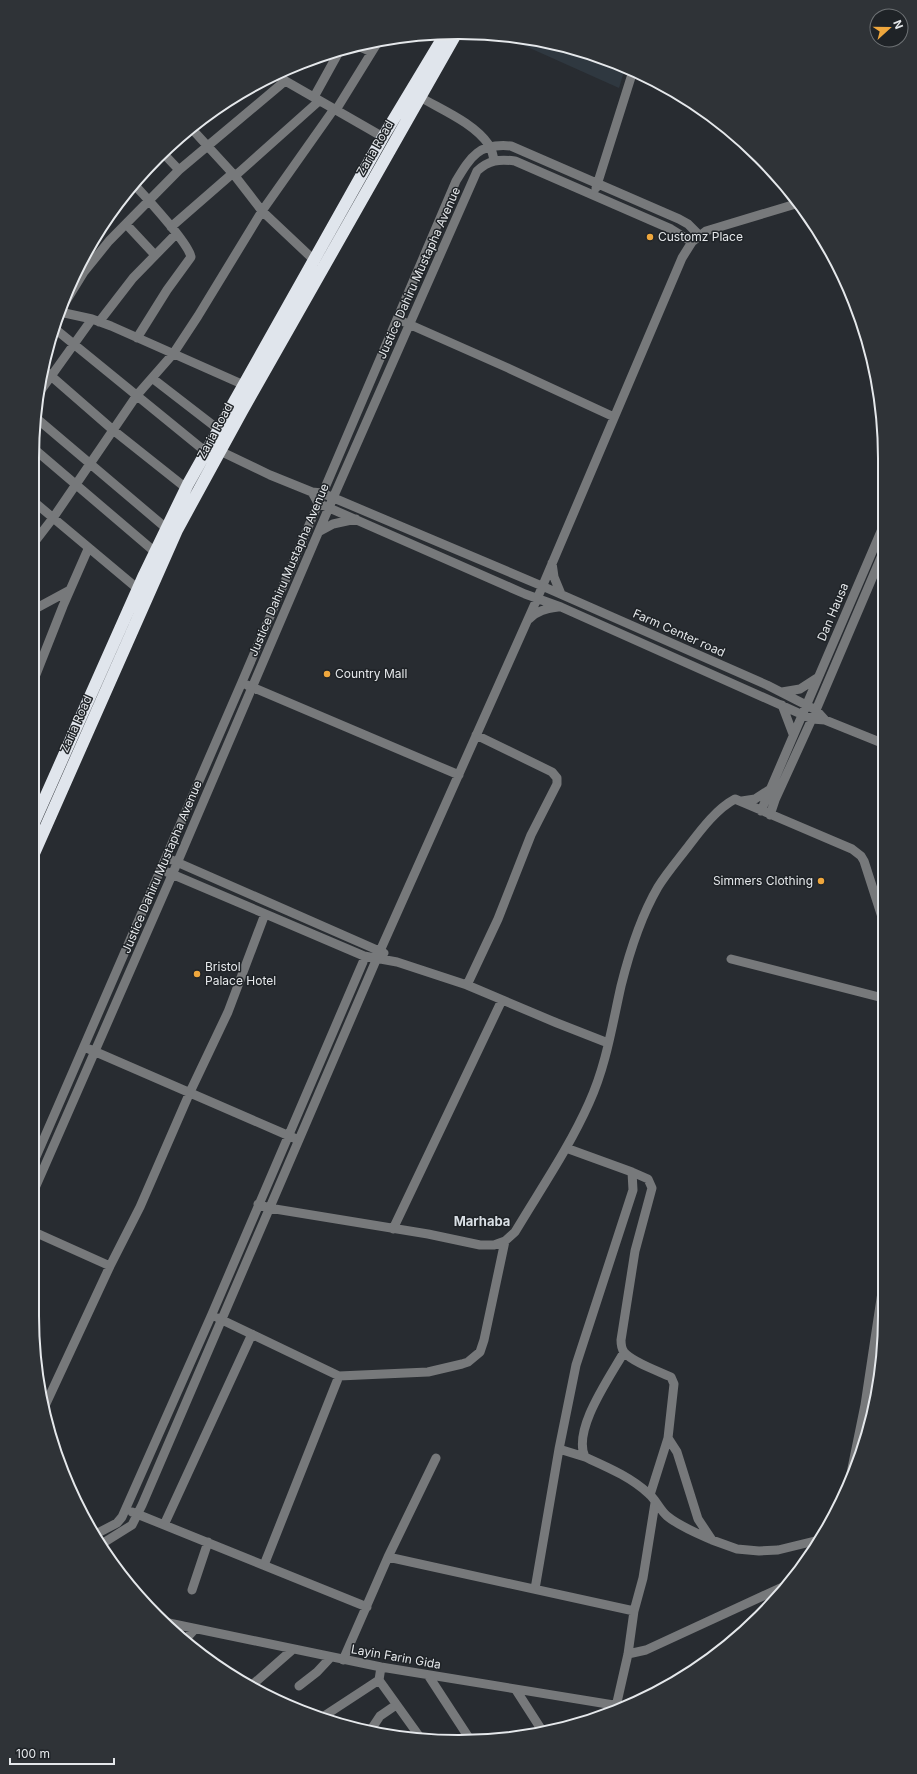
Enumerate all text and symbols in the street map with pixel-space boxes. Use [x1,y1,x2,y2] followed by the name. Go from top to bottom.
[869,8,909,48] north arrow
[890,18,906,31] text: N
[353,118,396,178] street label: Zaria Road
[374,185,463,361] street label: Justice Dahiru Mustapha Avenue
[658,229,743,244] place label: Customz Place
[645,232,655,242] marker: Customz Place
[194,400,235,461] street label: Zaria Road
[245,481,332,659] street label: Justice Dahiru Mustapha Avenue
[814,580,851,643] street label: Dan Hausa
[631,605,728,660] street label: Farm Center road
[335,666,407,681] place label: Country Mall
[322,669,332,679] marker: Country Mall
[56,693,95,755] street label: Zaria Road
[118,778,205,956] street label: Justice Dahiru Mustapha Avenue
[713,873,813,888] place label: Simmers Clothing
[816,876,826,886] marker: Simmers Clothing
[205,959,276,988] place label: Bristol Palace Hotel
[192,969,202,979] marker: Bristol Palace Hotel
[454,1213,510,1229] district label: Marhaba
[350,1641,442,1672] street label: Layin Farin Gida
[10,1740,114,1766] scale bar
[16,1746,50,1761] text: 100 m

